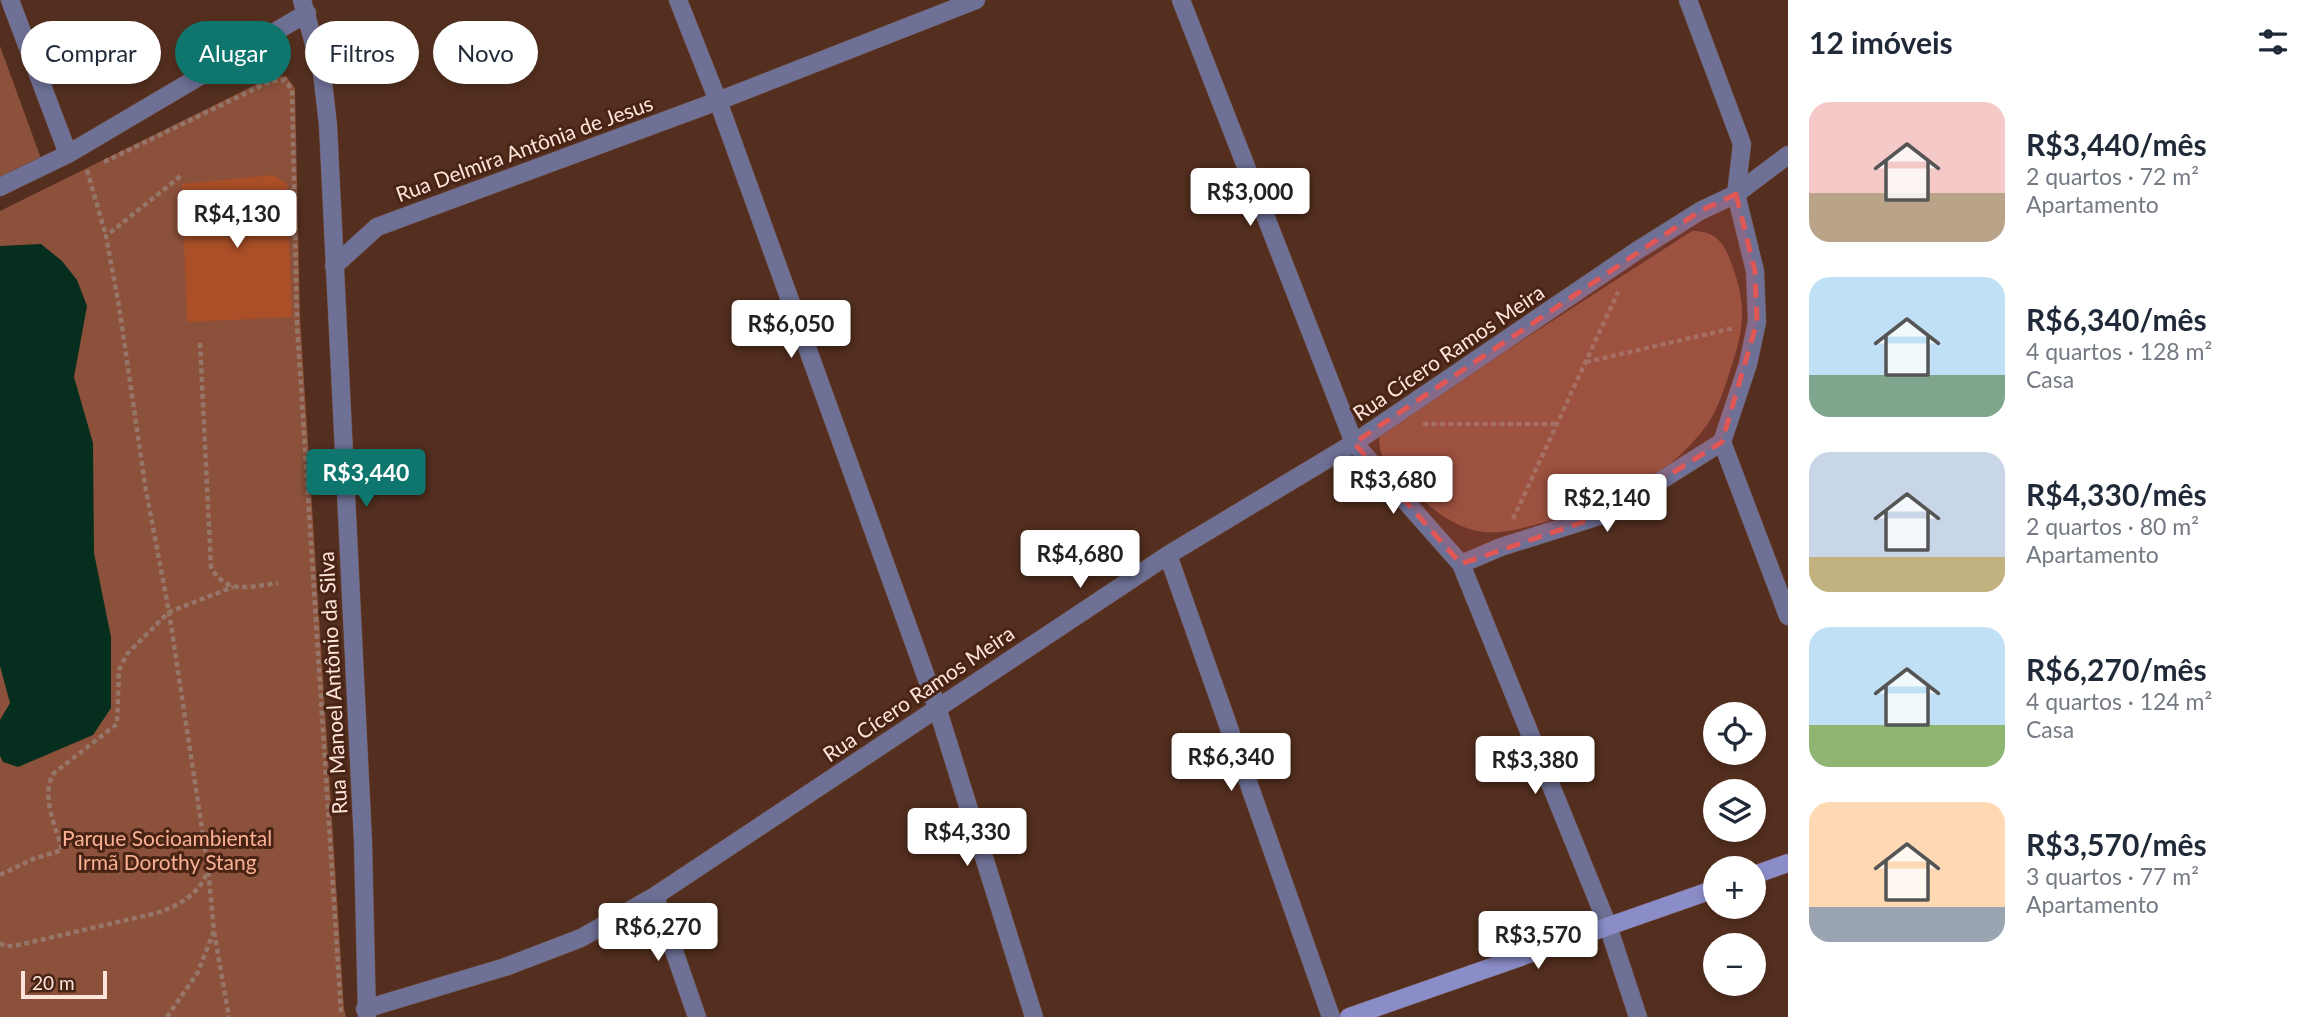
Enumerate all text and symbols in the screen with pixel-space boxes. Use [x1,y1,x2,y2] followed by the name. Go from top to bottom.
[21,21,161,84] chip: Comprar
[175,21,291,84] chip: Alugar
[305,21,419,84] chip: Filtros
[433,21,538,84] chip: Novo
[2254,23,2292,61] icon: filters
[1809,24,1953,60] text: 12 imóveis
[392,90,656,206] street label: Rua Delmira Antônia de Jesus
[2026,126,2207,162] text: R$3,440/mês
[1865,130,1949,214] icon: home
[2026,162,2199,190] text: 2 quartos · 72 m²
[1185,168,1315,228] pin: R$3,000
[1207,177,1293,205] text: R$3,000
[172,190,302,250] pin: R$4,130
[2026,190,2159,218] text: Apartamento
[194,199,280,227] text: R$4,130
[1348,279,1548,425] street label: Rua Cícero Ramos Meira
[726,300,856,360] pin: R$6,050
[2026,301,2207,337] text: R$6,340/mês
[1865,305,1949,389] icon: home
[748,309,834,337] text: R$6,050
[2026,337,2212,365] text: 4 quartos · 128 m²
[2026,365,2074,393] text: Casa
[301,449,431,509] pin: R$3,440
[1328,456,1458,516] pin: R$3,680
[323,458,409,486] text: R$3,440
[1350,465,1436,493] text: R$3,680
[1542,475,1672,534] pin: R$2,140
[2026,476,2207,512] text: R$4,330/mês
[1865,480,1949,564] icon: home
[1564,483,1650,511] text: R$2,140
[2026,512,2199,540] text: 2 quartos · 80 m²
[1015,530,1145,590] pin: R$4,680
[1037,539,1123,567] text: R$4,680
[2026,540,2159,568] text: Apartamento
[313,551,351,815] street label: Rua Manoel Antônio da Silva
[818,620,1018,766] street label: Rua Cícero Ramos Meira
[2026,651,2207,687] text: R$6,270/mês
[1865,655,1949,739] icon: home
[2026,687,2212,715] text: 4 quartos · 124 m²
[1703,702,1766,996] map controls
[1703,702,1766,765] button: locate
[2026,715,2074,743] text: Casa
[1166,734,1296,793] pin: R$6,340
[1470,736,1600,796] pin: R$3,380
[1188,742,1274,770] text: R$6,340
[1492,745,1578,773] text: R$3,380
[1703,779,1766,842] button: layers
[902,808,1032,868] pin: R$4,330
[924,817,1010,845] text: R$4,330
[62,825,272,874] park label: Parque Socioambiental Irmã Dorothy Stang
[2026,826,2207,862] text: R$3,570/mês
[1865,830,1949,914] icon: home
[1703,856,1766,919] button: +
[2026,862,2199,890] text: 3 quartos · 77 m²
[2026,890,2159,918] text: Apartamento
[593,904,723,963] pin: R$6,270
[615,912,701,940] text: R$6,270
[1473,912,1603,971] pin: R$3,570
[1495,920,1581,948] text: R$3,570
[1703,933,1766,996] button: −
[21,968,107,1000] scale bar
[32,971,75,994] text: 20 m

